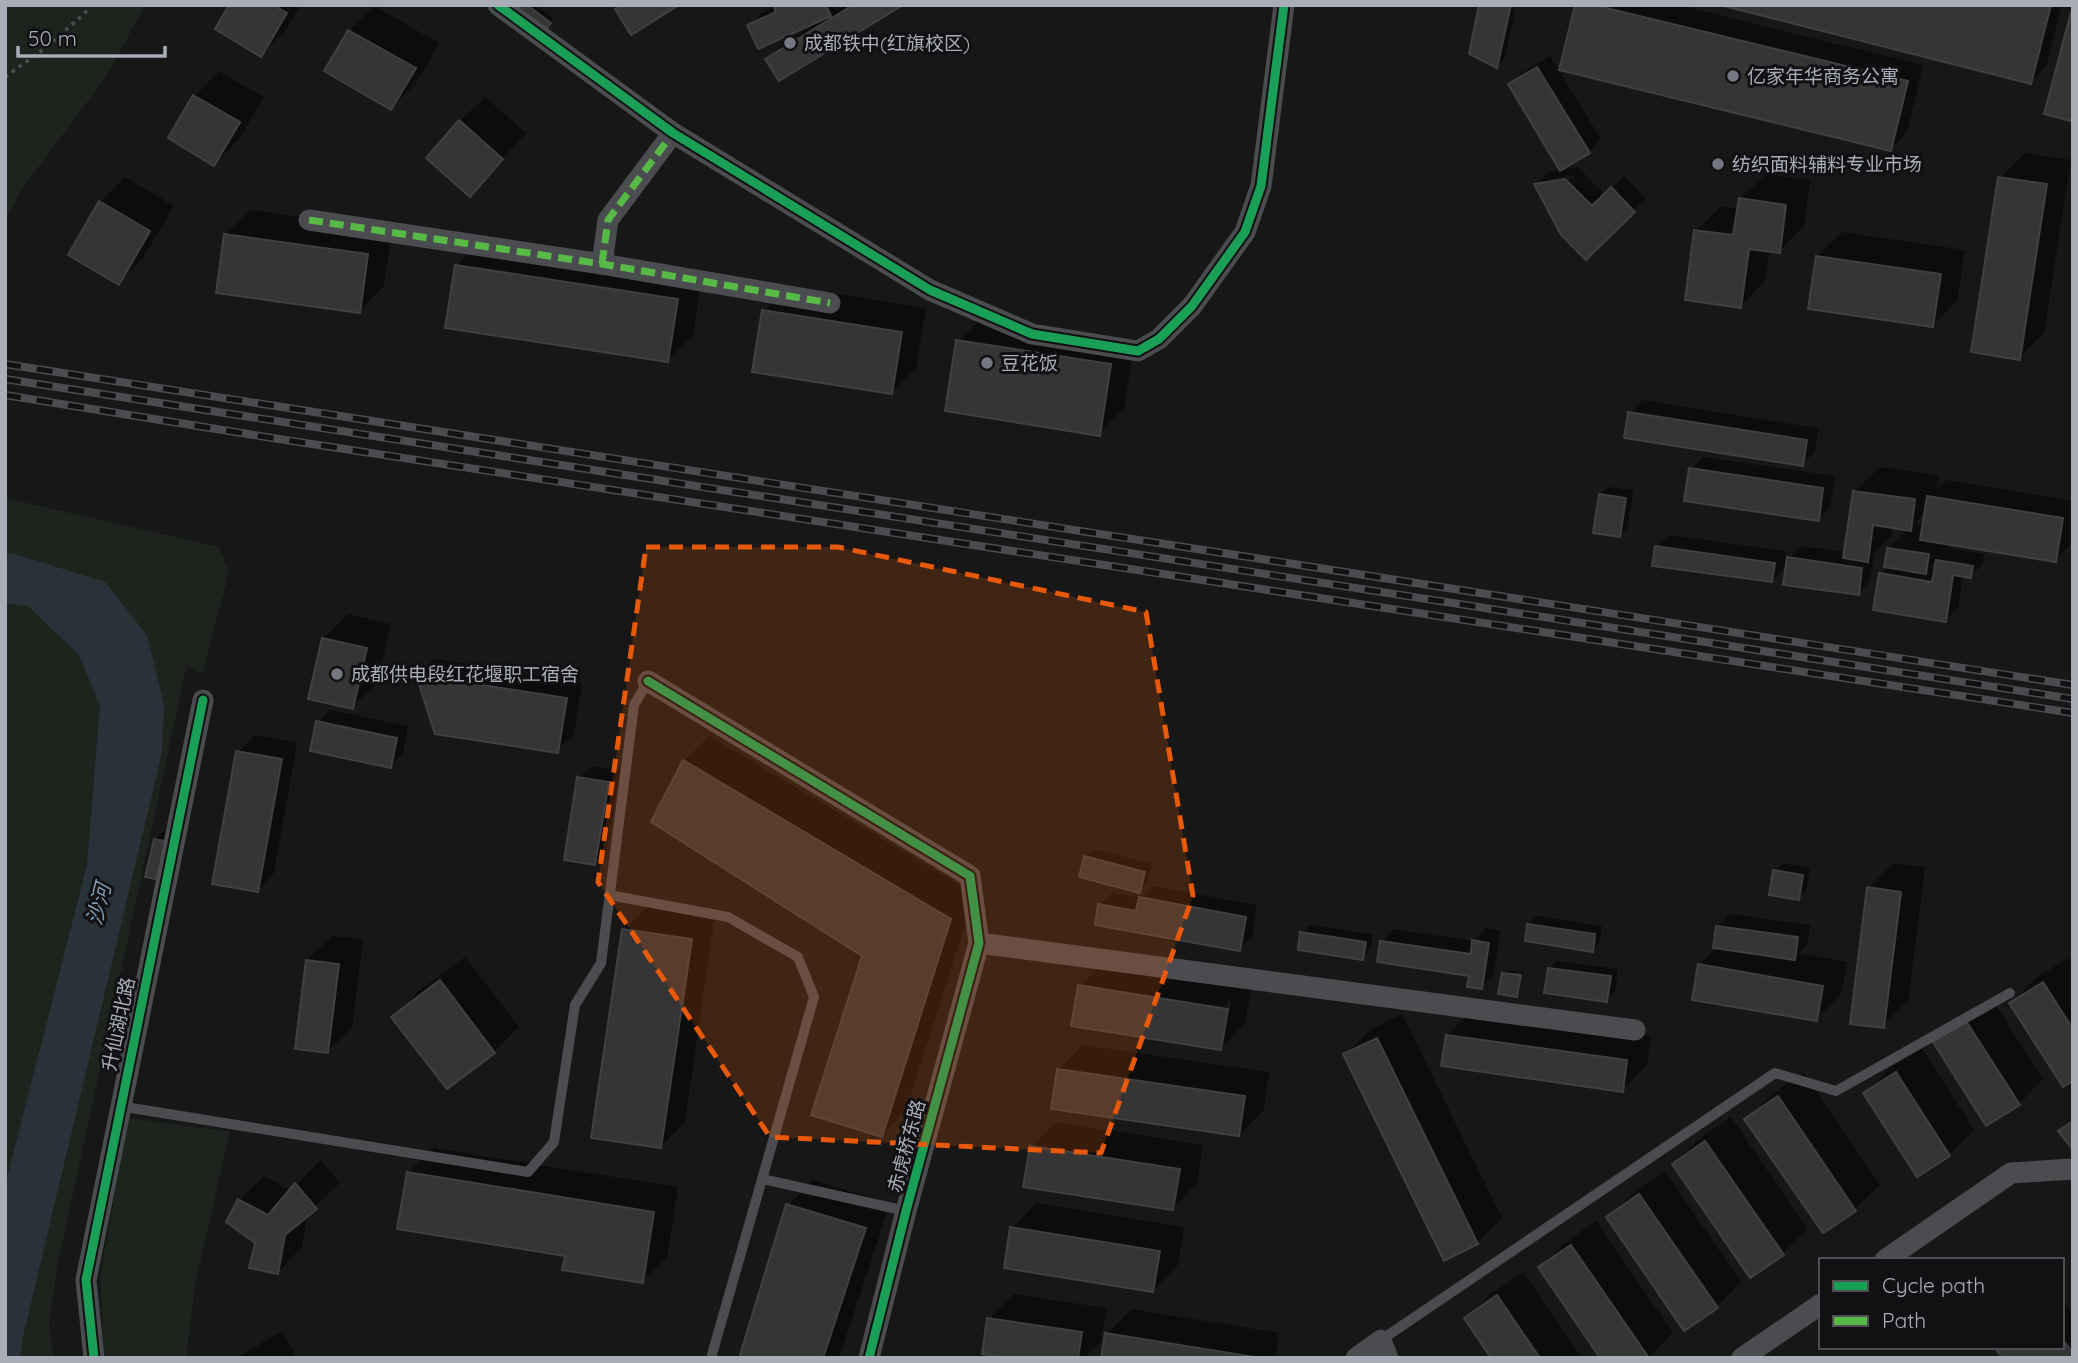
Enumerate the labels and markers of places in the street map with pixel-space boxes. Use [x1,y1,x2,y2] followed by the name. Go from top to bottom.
[804,31,970,55] place label: 成都铁中(红旗校区)
[782,35,798,51] marker: 成都铁中(红旗校区)
[1747,64,1899,88] place label: 亿家年华商务公寓
[1725,68,1741,84] marker: 亿家年华商务公寓
[1732,152,1922,176] place label: 纺织面料辅料专业市场
[1710,156,1726,172] marker: 纺织面料辅料专业市场
[1001,351,1058,375] place label: 豆花饭
[979,355,995,371] marker: 豆花饭
[351,662,579,686] place label: 成都供电段红花堰职工宿舍
[329,666,345,682] marker: 成都供电段红花堰职工宿舍

